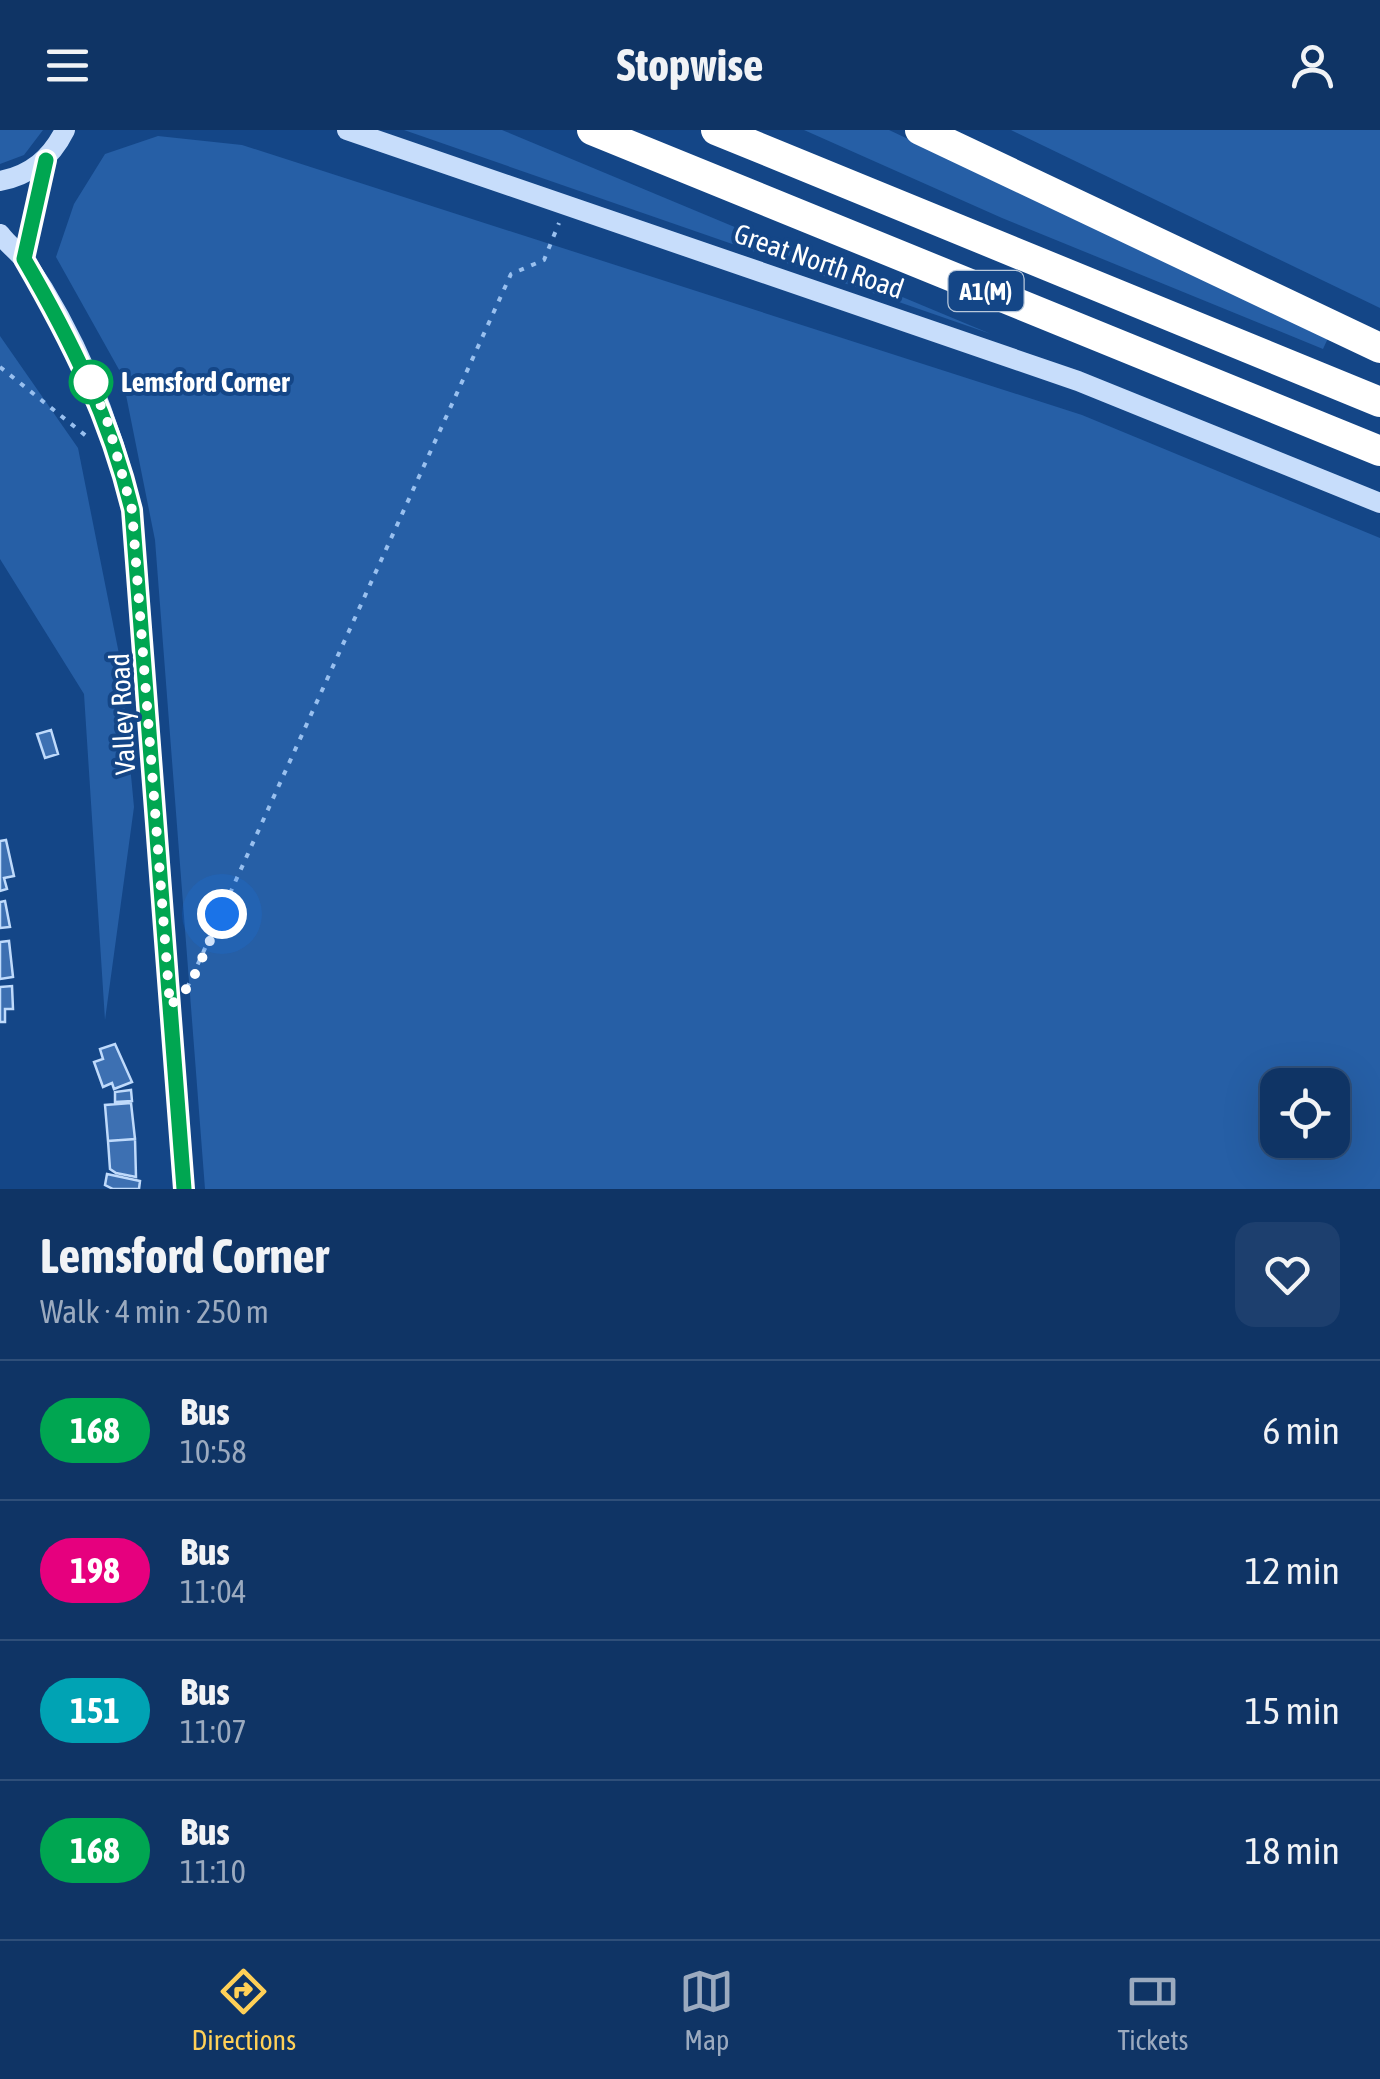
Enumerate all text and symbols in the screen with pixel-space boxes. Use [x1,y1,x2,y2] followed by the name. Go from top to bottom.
[40,38,95,93] icon: menu
[1285,38,1340,93] icon: person
[617,39,763,91] text: Stopwise
[730,217,908,305] street label: Great North Road
[948,271,1024,311] road number: A1(M)
[70,361,112,403] marker: Lemsford Corner
[121,366,290,398] place label: Lemsford Corner
[103,652,141,776] street label: Valley Road
[197,889,247,939] your location
[1260,1068,1350,1158] map controls
[1260,1068,1350,1158] button: locate
[1235,1222,1340,1327] button: heart
[40,1228,329,1283] text: Lemsford Corner
[40,1293,269,1330] text: Walk · 4 min · 250 m
[180,1390,230,1433] text: Bus
[1262,1409,1340,1452] text: 6 min
[70,1410,120,1450] text: 168
[180,1433,247,1470] text: 10:58
[180,1530,230,1573] text: Bus
[1245,1549,1340,1592] text: 12 min
[70,1550,120,1590] text: 198
[180,1573,247,1610] text: 11:04
[180,1670,230,1713] text: Bus
[1245,1689,1340,1732] text: 15 min
[70,1690,120,1730] text: 151
[180,1713,247,1750] text: 11:07
[180,1810,230,1853] text: Bus
[1245,1829,1340,1872] text: 18 min
[70,1830,120,1870] text: 168
[180,1853,246,1890] text: 11:10
[192,1964,296,2056] tab: Directions
[679,1964,734,2056] tab: Map
[1117,1964,1188,2056] tab: Tickets

